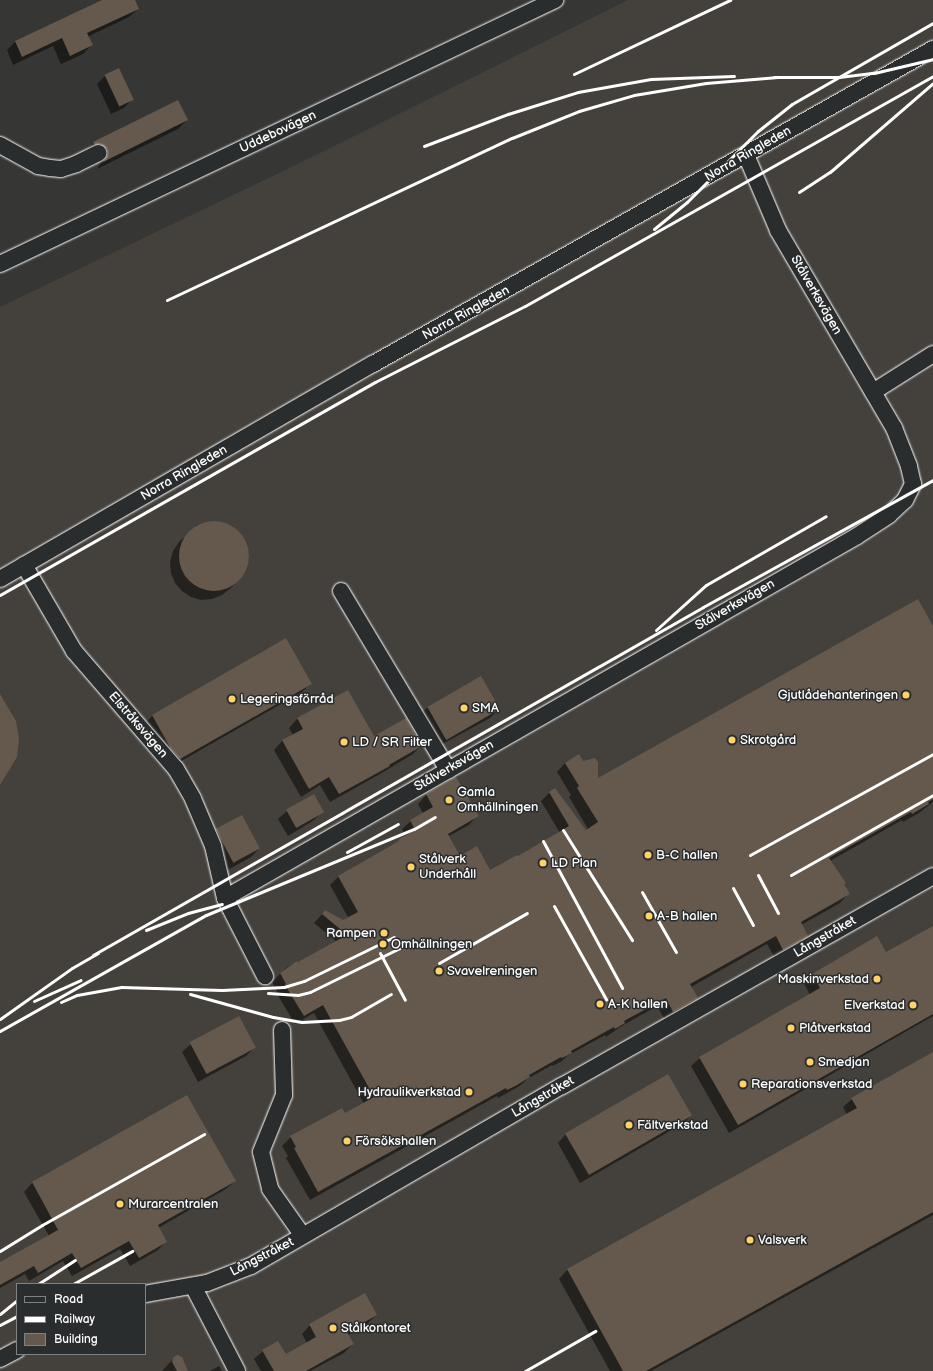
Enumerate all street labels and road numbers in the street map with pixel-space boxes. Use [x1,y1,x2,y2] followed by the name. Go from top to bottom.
[237,107,319,157] street label: Uddebovägen
[702,123,794,185] street label: Norra Ringleden
[787,253,845,337] street label: Stålverksvägen
[420,283,512,343] street label: Norra Ringleden
[138,442,230,504] street label: Norra Ringleden
[693,576,777,634] street label: Stålverksvägen
[105,689,171,761] street label: Elstråksvägen
[412,737,496,795] street label: Stålverksvägen
[791,913,859,961] street label: Långstråket
[509,1073,577,1121] street label: Långstråket
[228,1234,296,1280] street label: Långstråket

